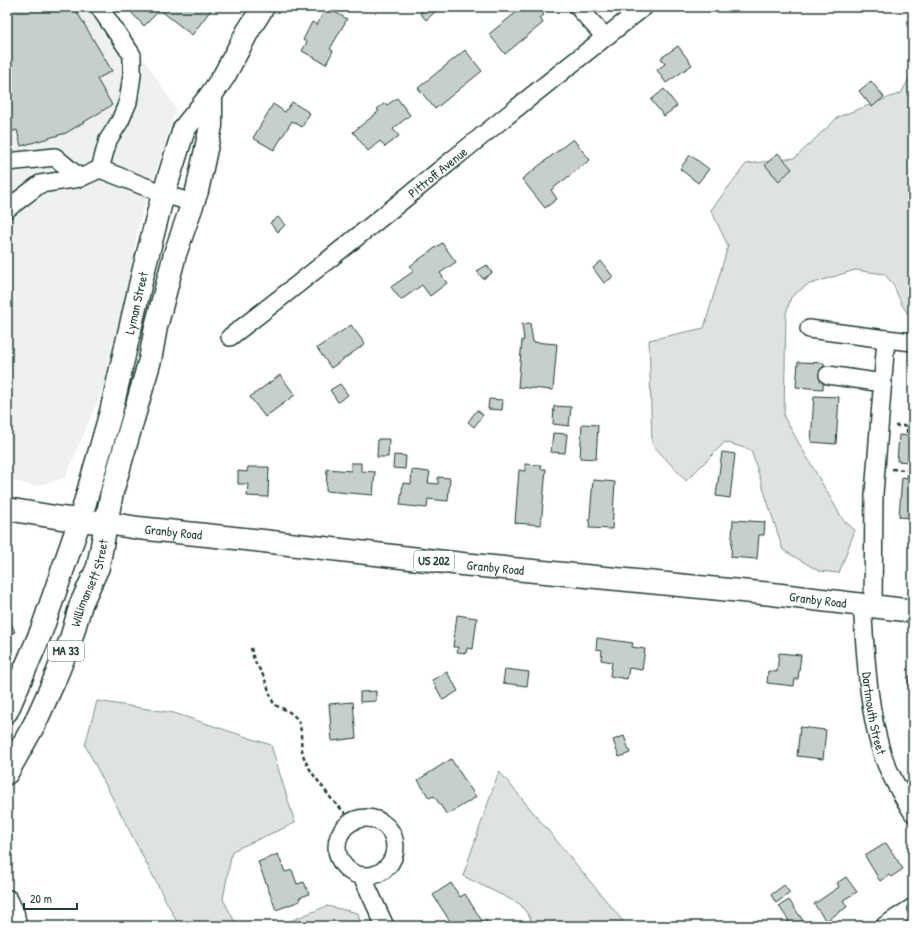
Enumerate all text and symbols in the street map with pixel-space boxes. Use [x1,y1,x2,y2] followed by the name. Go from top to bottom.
[404,143,471,202] street label: Pittroff Avenue
[120,269,152,336] street label: Lyman Street
[144,520,203,544] street label: Granby Road
[66,537,112,629] street label: Willimansett Street
[414,551,454,571] road number: US 202
[466,556,525,579] street label: Granby Road
[788,587,847,612] street label: Granby Road
[48,641,84,661] road number: MA 33
[858,671,891,757] street label: Dartmouth Street
[24,885,77,911] scale bar
[30,890,52,907] text: 20 m

